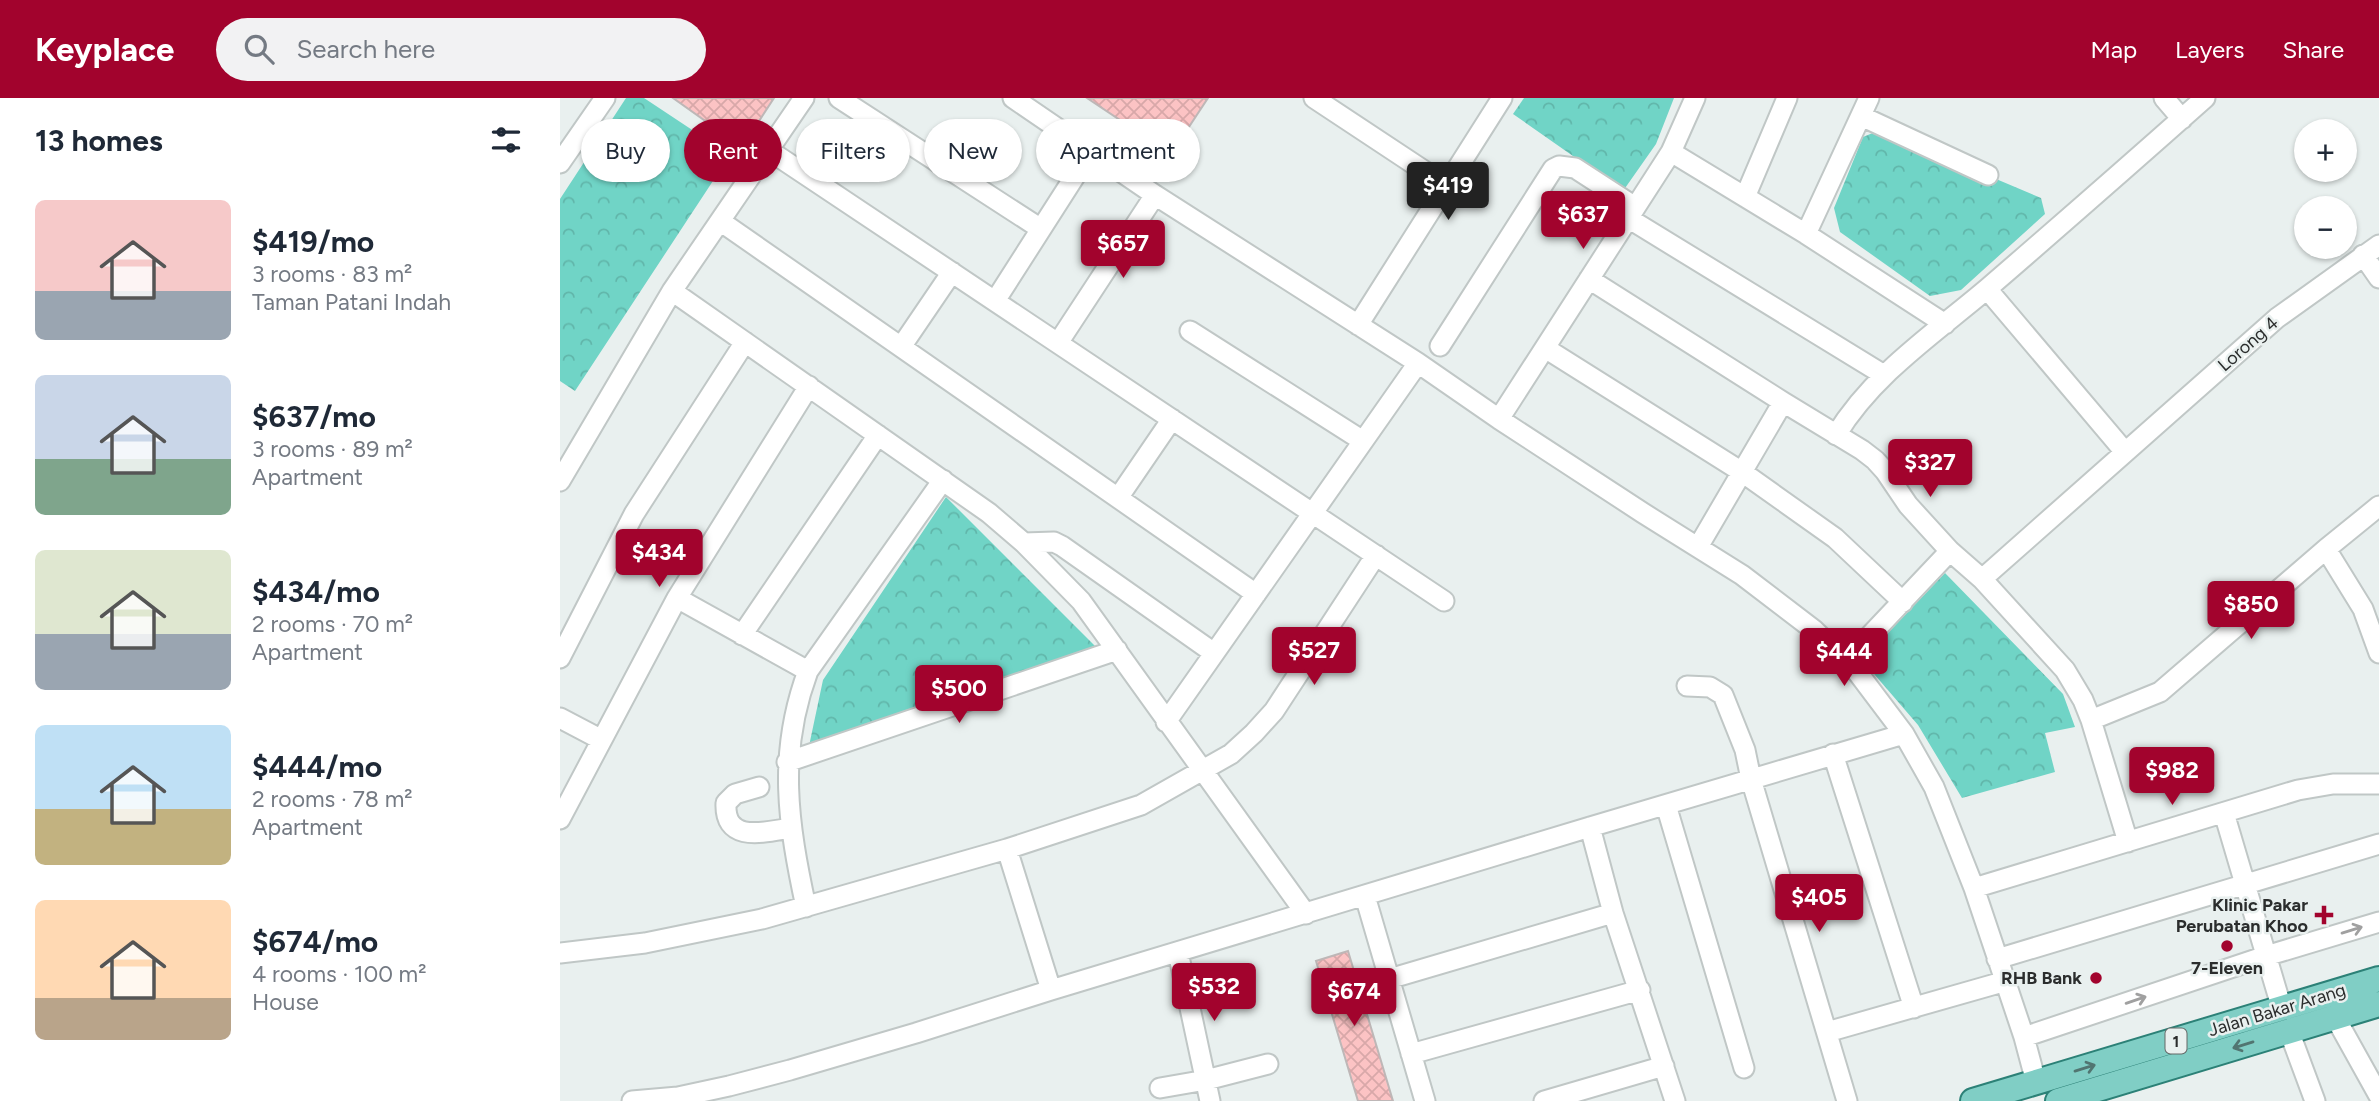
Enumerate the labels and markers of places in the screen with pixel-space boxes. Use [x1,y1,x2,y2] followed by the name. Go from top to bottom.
[1407,162,1489,222] pin: $419
[1542,192,1624,251] pin: $637
[1082,220,1164,280] pin: $657
[1889,440,1971,499] pin: $327
[618,530,700,589] pin: $434
[2210,582,2292,641] pin: $850
[1273,628,1355,687] pin: $527
[1803,628,1885,688] pin: $444
[918,666,1000,725] pin: $500
[2131,748,2213,807] pin: $982
[1778,874,1860,934] pin: $405
[2176,894,2308,937] place label: Klinic Pakar Perubatan Khoo
[2314,905,2334,925] marker: Klinic Pakar Perubatan Khoo
[2219,938,2235,954] marker: 7-Eleven
[2191,957,2263,979] place label: 7-Eleven
[1173,964,1255,1023] pin: $532
[2001,967,2082,989] place label: RHB Bank
[1313,968,1395,1028] pin: $674
[2088,970,2104,986] marker: RHB Bank

